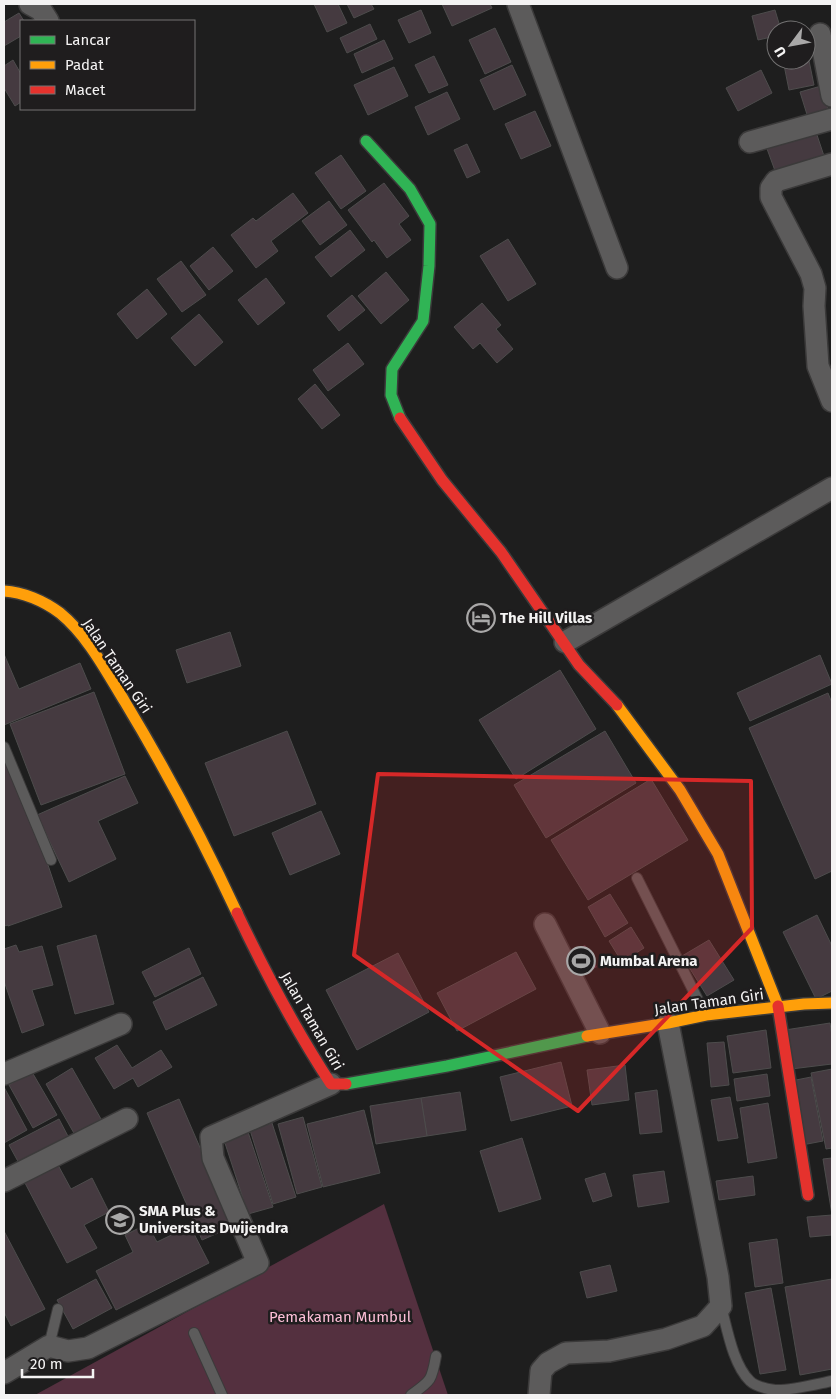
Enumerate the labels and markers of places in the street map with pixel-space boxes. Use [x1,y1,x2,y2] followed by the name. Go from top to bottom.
[466,603,496,633] hotel icon: The Hill Villas
[500,609,592,627] place label: The Hill Villas
[566,946,596,976] sports icon: Mumbal Arena
[600,952,698,970] place label: Mumbal Arena
[139,1202,288,1237] place label: SMA Plus & Universitas Dwijendra
[105,1205,135,1235] school or university icon: SMA Plus & Universitas Dwijendra

